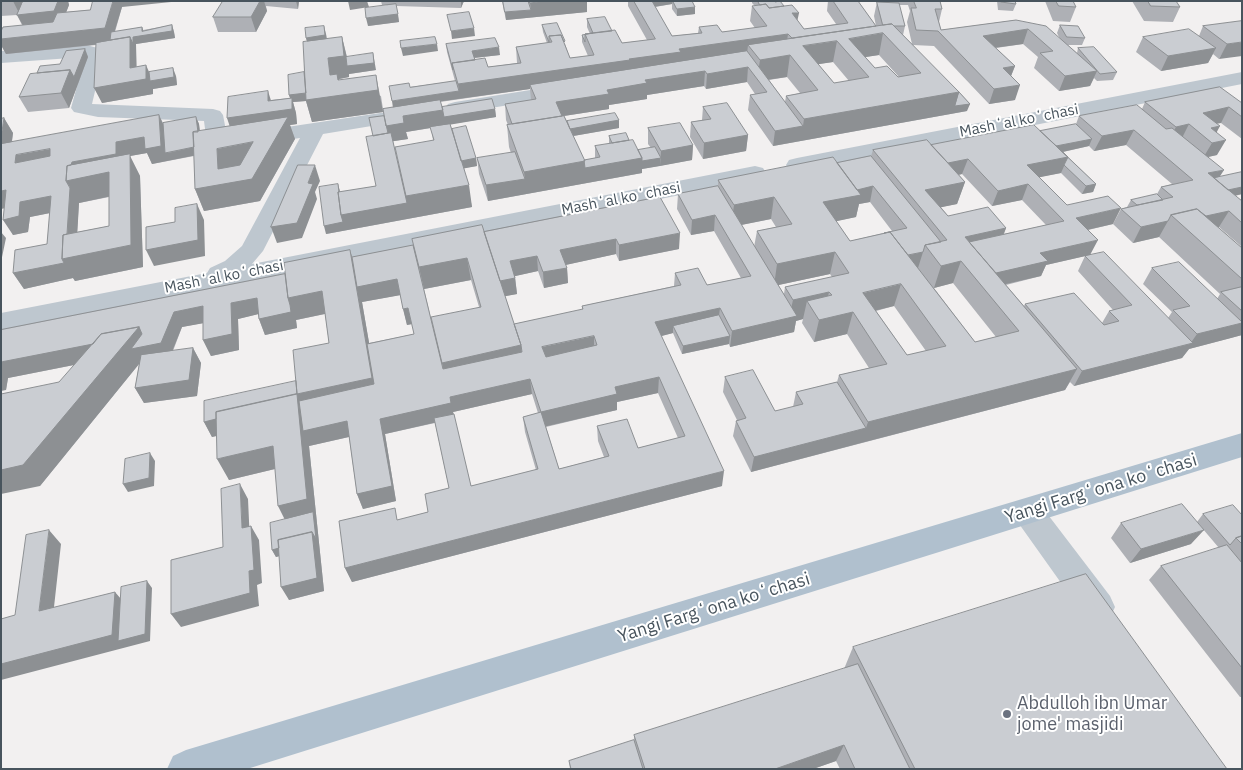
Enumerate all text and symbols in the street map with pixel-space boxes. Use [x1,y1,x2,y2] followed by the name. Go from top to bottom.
[958,101,1080,141] street label: Mashʻal koʻchasi
[560,179,682,219] street label: Mashʻal koʻchasi
[163,257,285,297] street label: Mashʻal koʻchasi
[1002,449,1200,529] street label: Yangi Fargʻona koʻchasi
[615,568,813,648] street label: Yangi Fargʻona koʻchasi
[1017,693,1167,736] place label: Abdulloh ibn Umar jome' masjidi
[1001,708,1013,720] marker: Abdulloh ibn Umar jome' masjidi

